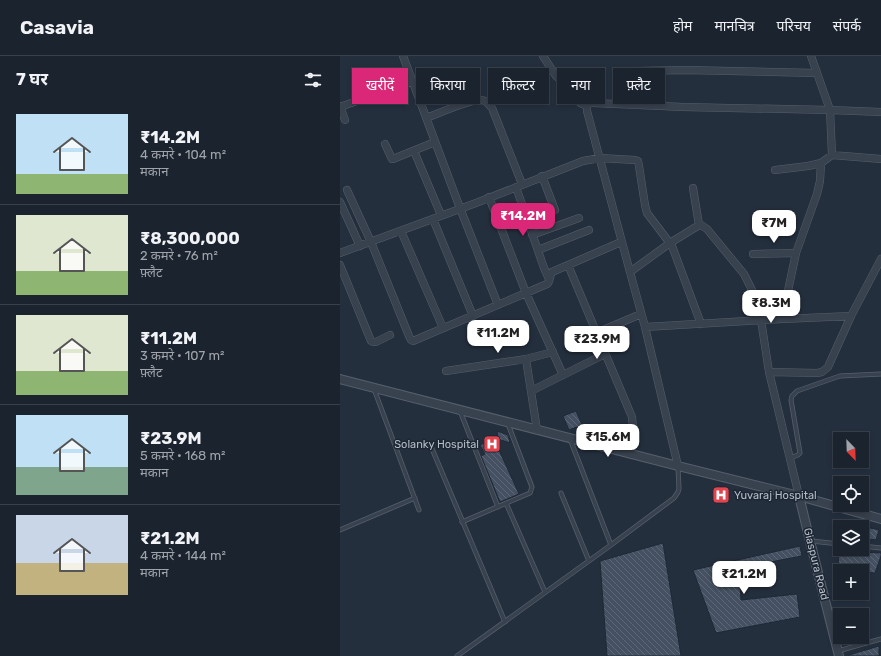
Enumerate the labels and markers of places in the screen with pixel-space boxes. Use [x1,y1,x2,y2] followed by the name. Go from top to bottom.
[490,203,556,237] pin: ₹14.2M
[755,210,793,244] pin: ₹7M
[743,290,799,324] pin: ₹8.3M
[465,320,531,354] pin: ₹11.2M
[564,326,630,360] pin: ₹23.9M
[575,424,641,458] pin: ₹15.6M
[482,434,502,454] hospital icon: Solanky Hospital
[394,438,479,451] place label: Solanky Hospital
[711,485,731,505] hospital icon: Yuvaraj Hospital
[734,489,817,502] place label: Yuvaraj Hospital
[711,561,777,595] pin: ₹21.2M

